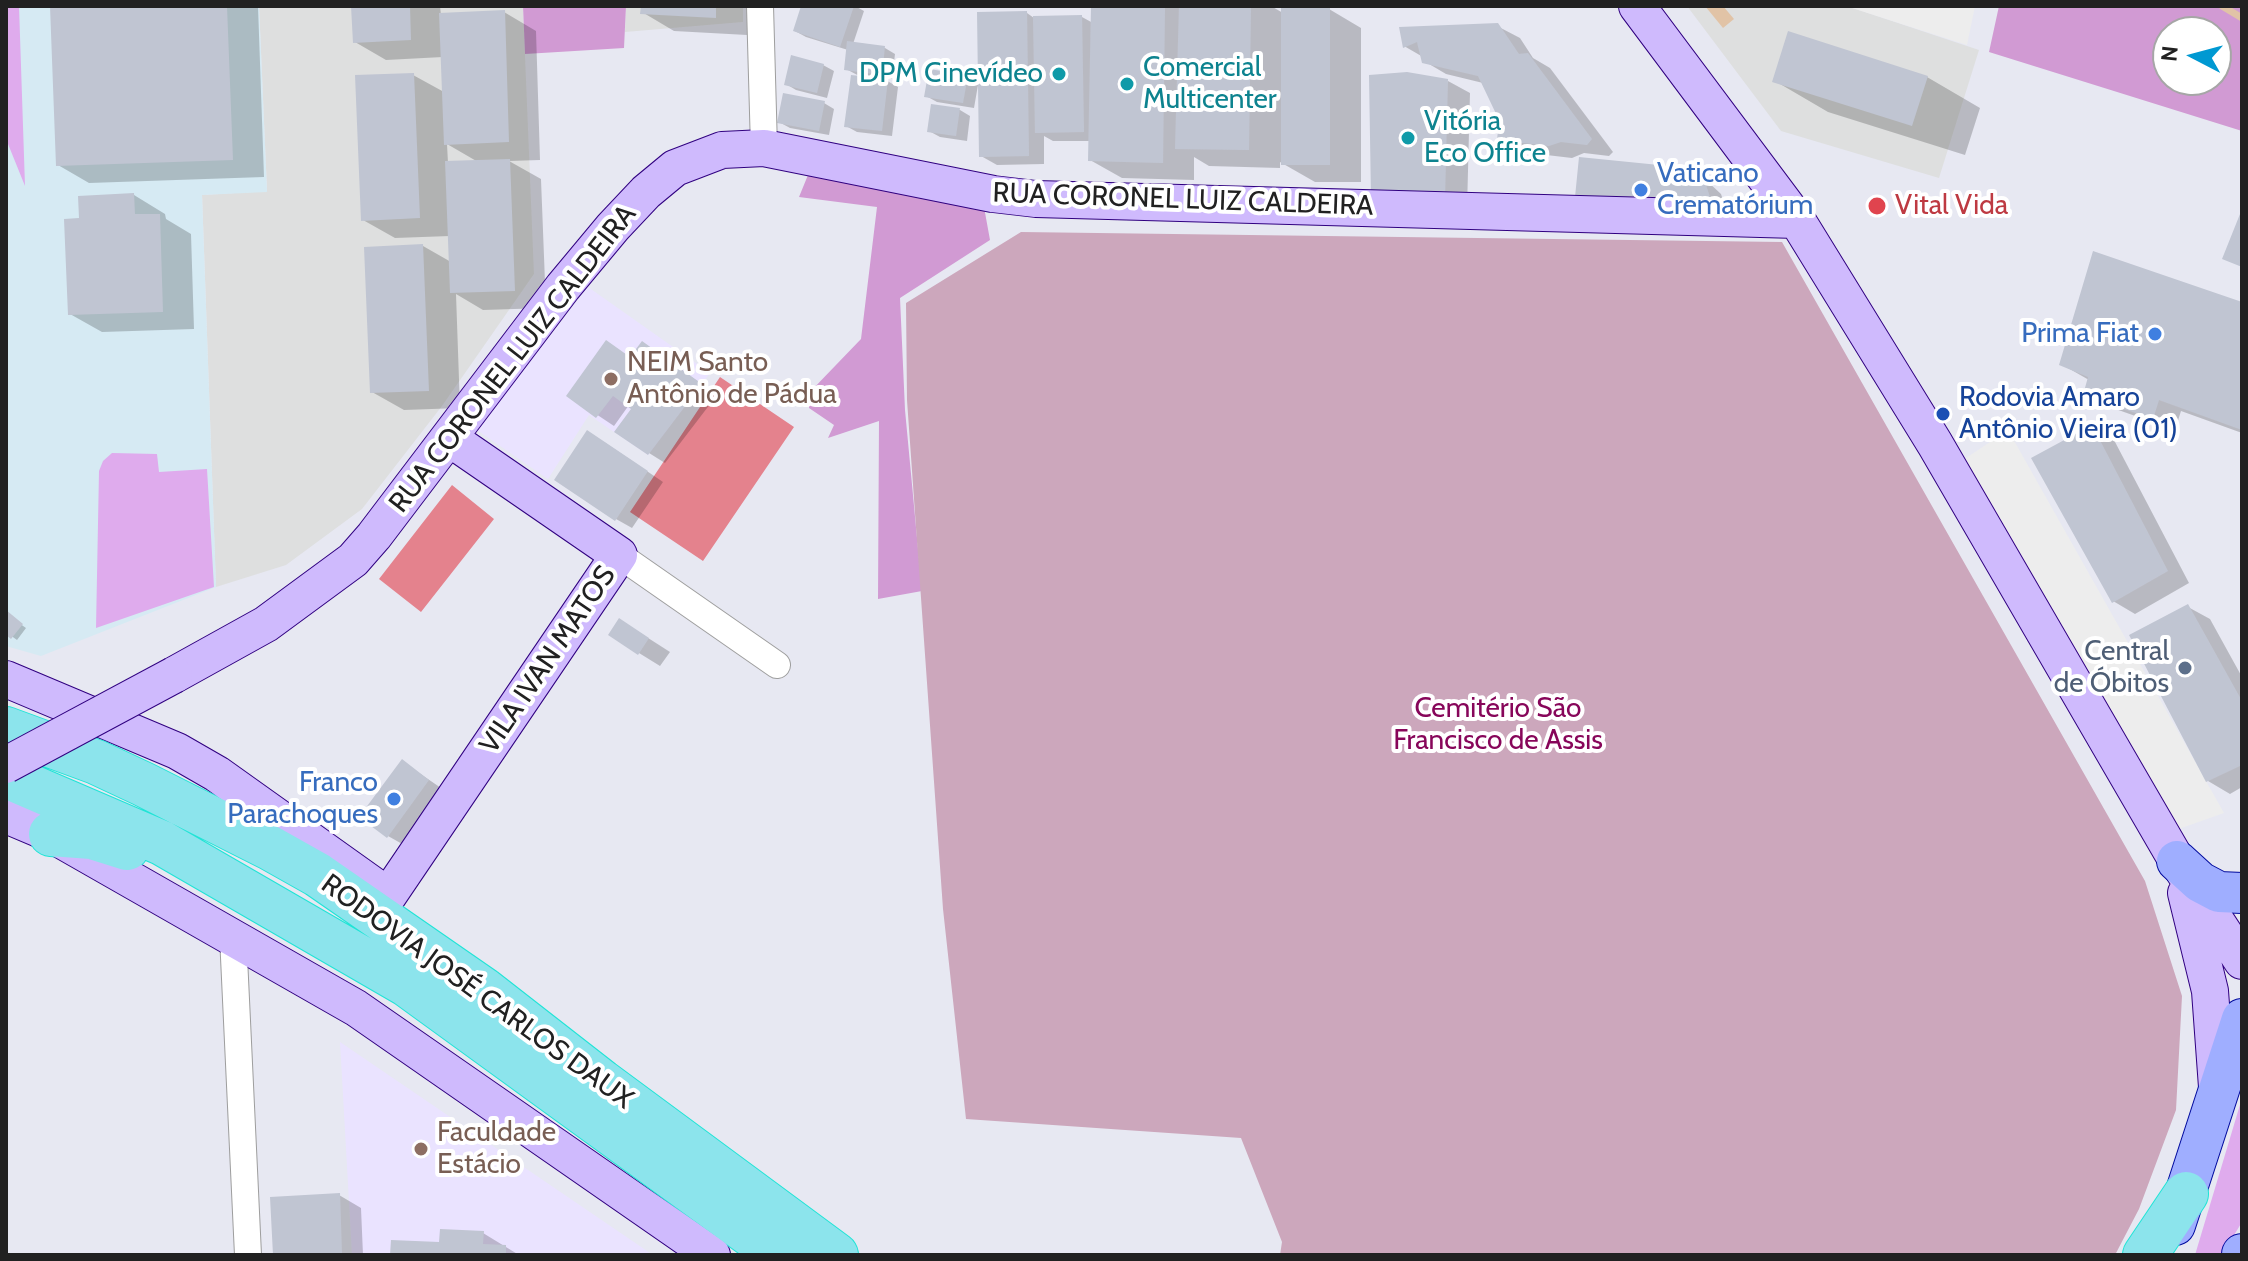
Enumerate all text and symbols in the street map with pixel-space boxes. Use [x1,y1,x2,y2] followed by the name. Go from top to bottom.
[2152,16,2232,96] north arrow
[2155,44,2184,63] text: N
[1143,51,1277,117] place label: Comercial Multicenter
[859,57,1043,91] place label: DPM Cinevídeo
[1050,65,1068,83] marker: DPM Cinevídeo
[1118,75,1136,93] marker: Comercial Multicenter
[1424,105,1546,171] place label: Vitória Eco Office
[1399,129,1417,147] marker: Vitória Eco Office
[1657,157,1813,223] place label: Vaticano Crematórium
[992,177,1374,223] street label: RUA CORONEL LUIZ CALDEIRA
[1632,181,1650,199] marker: Vaticano Crematórium
[1895,189,2008,223] place label: Vital Vida
[1866,195,1888,217] marker: Vital Vida
[382,199,644,519] street label: RUA CORONEL LUIZ CALDEIRA
[2021,317,2139,351] place label: Prima Fiat
[2146,325,2164,343] marker: Prima Fiat
[627,346,837,412] place label: NEIM Santo Antônio de Pádua
[602,370,620,388] marker: NEIM Santo Antônio de Pádua
[1959,381,2178,447] place label: Rodovia Amaro Antônio Vieira (01)
[1934,405,1952,423] marker: Rodovia Amaro Antônio Vieira (01)
[473,560,623,760] street label: VILA IVAN MATOS
[2054,635,2169,701] place label: Central de Óbitos
[2176,659,2194,677] marker: Central de Óbitos
[1393,692,1603,758] park label: Cemitério São Francisco de Assis
[227,766,378,832] place label: Franco Parachoques
[385,790,403,808] marker: Franco Parachoques
[315,868,639,1116] street label: RODOVIA JOSÉ CARLOS DAUX
[437,1116,556,1182] place label: Faculdade Estácio
[412,1140,430,1158] marker: Faculdade Estácio

